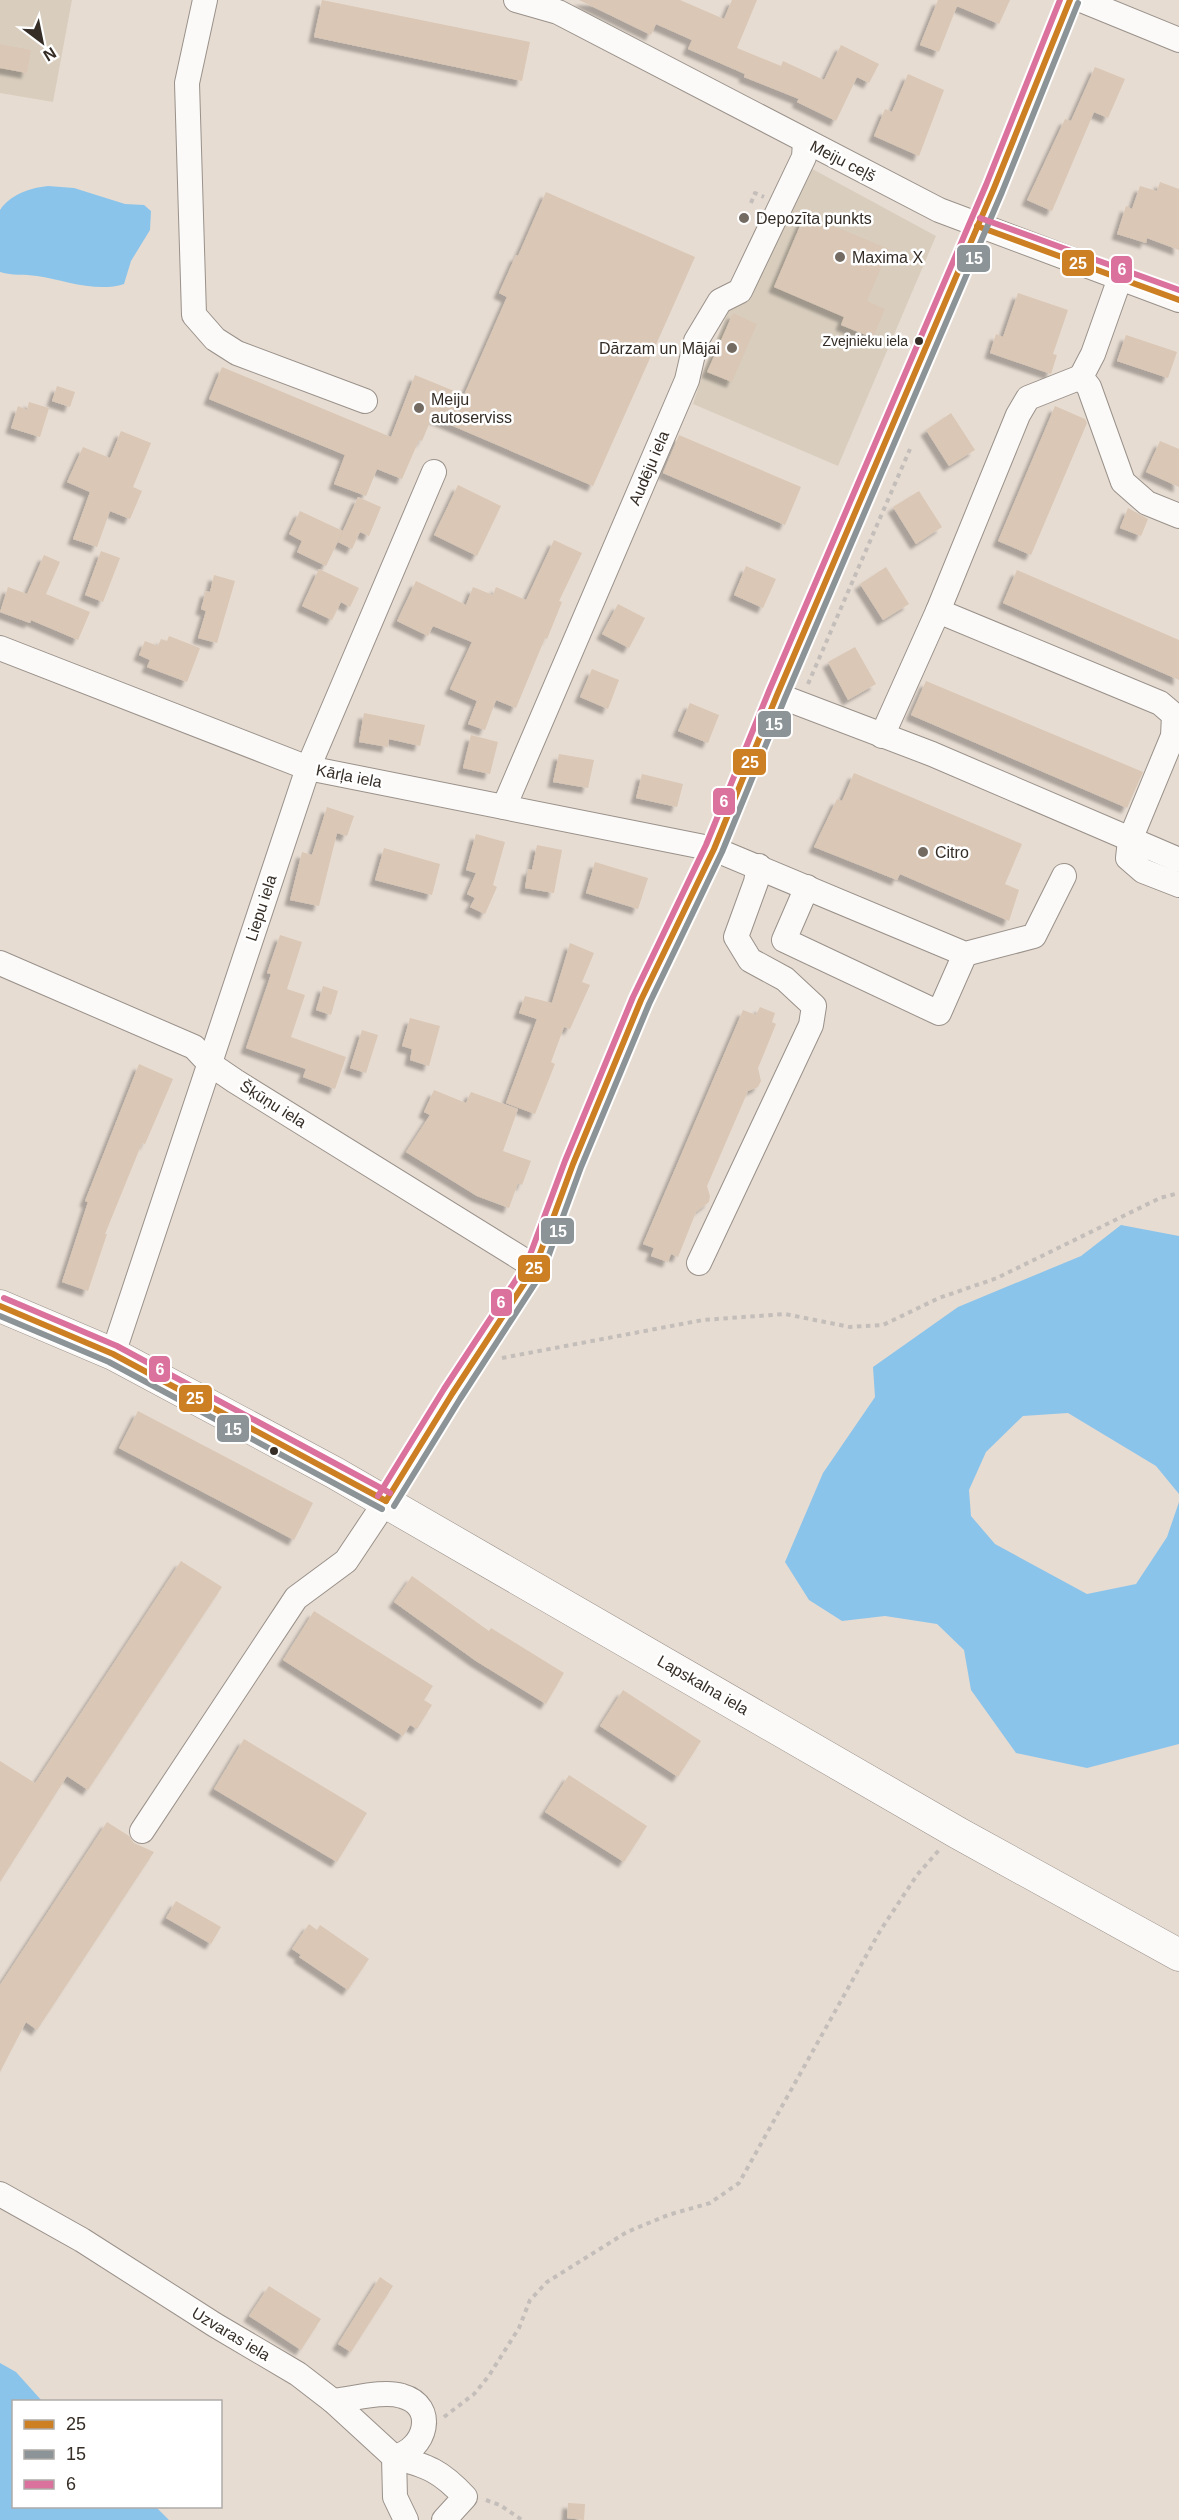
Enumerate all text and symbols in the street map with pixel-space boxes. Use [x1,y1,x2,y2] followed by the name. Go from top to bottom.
[12,12,72,72] north arrow
[40,44,59,65] text: N
[807,137,879,185] street label: Meiju ceļš
[756,210,872,227] place label: Depozīta punkts
[737,211,751,225] marker: Depozīta punkts
[956,244,991,273] line badge: 15
[852,249,923,266] place label: Maxima X
[1061,249,1095,277] line badge: 25
[833,250,847,264] marker: Maxima X
[965,250,983,267] text: 15
[1069,255,1087,272] text: 25
[1110,255,1133,284] line badge: 6
[1118,261,1127,278] text: 6
[822,333,908,349] place label: Zvejnieku iela
[913,335,925,347] marker: Zvejnieku iela
[599,340,720,357] place label: Dārzam un Mājai
[725,341,739,355] marker: Dārzam un Mājai
[431,391,512,426] place label: Meiju autoserviss
[412,401,426,415] marker: Meiju autoserviss
[626,428,672,508] street label: Audēju iela
[757,710,792,738] line badge: 15
[765,716,783,733] text: 15
[732,748,767,776] line badge: 25
[741,754,759,771] text: 25
[315,761,383,791] street label: Kārļa iela
[712,787,736,816] line badge: 6
[720,793,729,810] text: 6
[935,844,969,861] place label: Citro
[916,845,930,859] marker: Citro
[242,873,280,943] street label: Liepu iela
[237,1076,310,1131] street label: Šķūņu iela
[540,1217,575,1245] line badge: 15
[549,1223,567,1240] text: 15
[517,1254,551,1283] line badge: 25
[525,1260,543,1277] text: 25
[490,1288,513,1317] line badge: 6
[497,1294,506,1311] text: 6
[148,1355,171,1383] line badge: 6
[156,1361,165,1378] text: 6
[178,1384,213,1413] line badge: 25
[186,1390,204,1407] text: 25
[216,1414,250,1443] line badge: 15
[224,1421,242,1438] text: 15
[268,1445,280,1457] unlabelled marker
[654,1652,752,1718] street label: Lapskalna iela
[189,2304,273,2364] street label: Uzvaras iela
[12,2400,222,2508] legend
[66,2414,86,2434] text: 25
[66,2444,86,2464] text: 15
[66,2474,76,2494] text: 6

